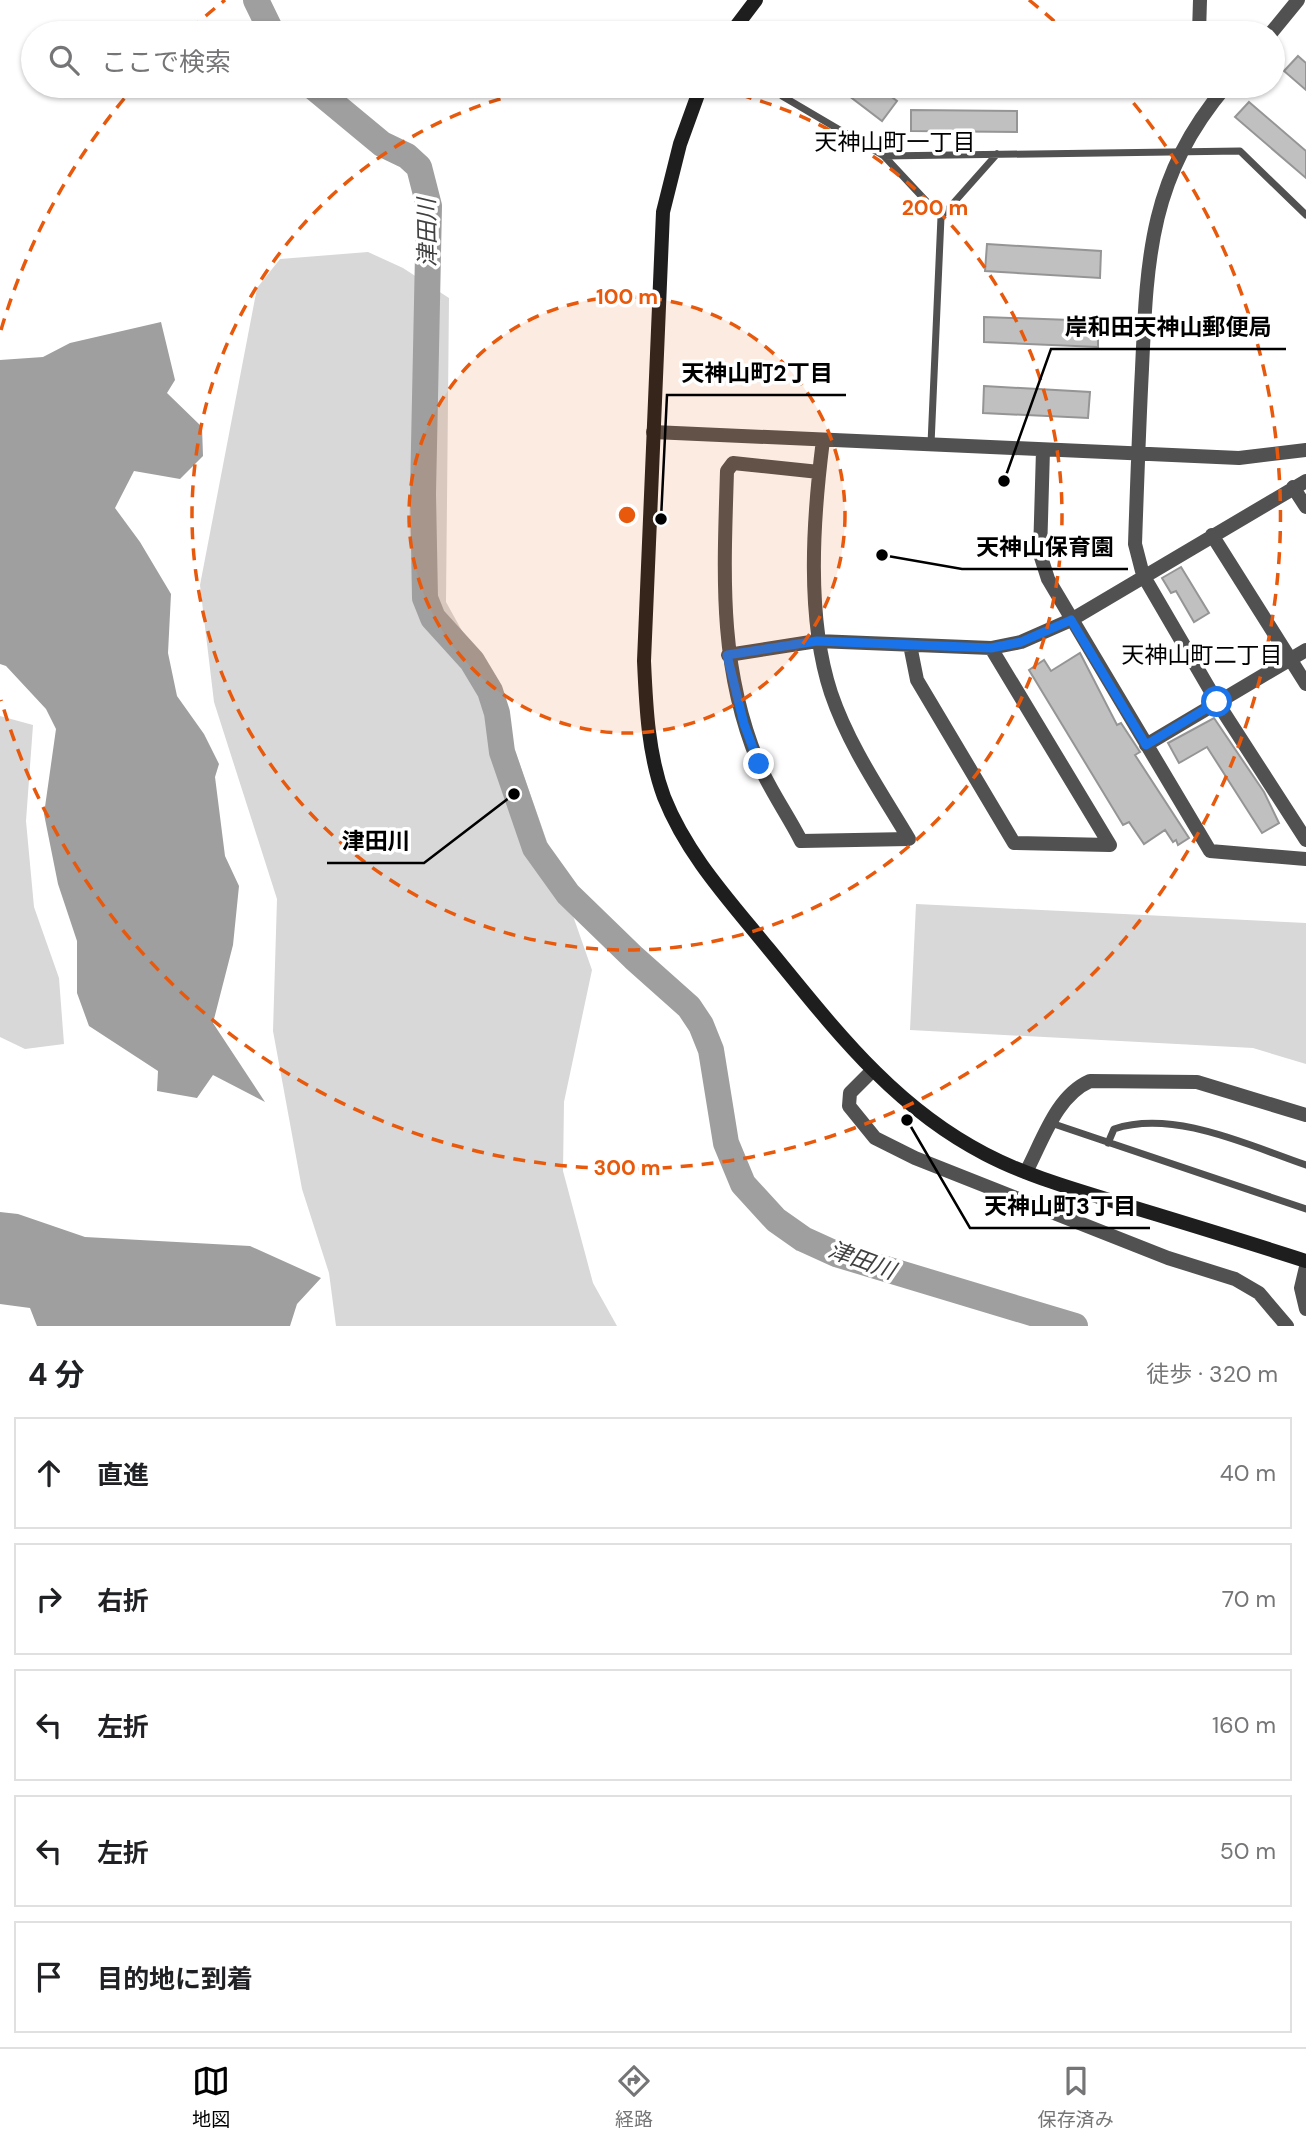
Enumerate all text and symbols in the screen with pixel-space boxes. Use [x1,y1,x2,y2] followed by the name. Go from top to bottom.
[21,21,1285,98] search box
[45,41,83,79] icon: search
[101,45,231,79] text: ここで検索
[815,127,976,157] district label: 天神山町一丁目
[902,194,968,222] text: 200 m
[411,195,443,268] water label: 津田川
[596,283,658,311] text: 100 m
[1051,305,1286,349] callout: 岸和田天神山郵便局
[1065,312,1272,342] text: 岸和田天神山郵便局
[667,351,846,395] callout: 天神山町2丁目
[681,358,833,388] text: 天神山町2丁目
[615,503,639,527] centre of rings
[962,525,1128,569] callout: 天神山保育園
[976,532,1114,562] text: 天神山保育園
[1122,640,1283,670] district label: 天神山町二丁目
[1201,686,1232,717] route start
[743,748,774,779] route end
[327,819,424,863] callout: 津田川
[342,826,411,856] text: 津田川
[594,1154,660,1182] text: 300 m
[970,1184,1150,1228] callout: 天神山町3丁目
[984,1191,1136,1221] text: 天神山町3丁目
[824,1234,902,1287] water label: 津田川
[28,1355,85,1394] text: 4 分
[1146,1359,1278,1389] text: 徒歩 · 320 m
[30,1454,68,1492] icon: ahead
[97,1458,149,1492] text: 直進
[1220,1458,1276,1488] text: 40 m
[30,1580,68,1618] icon: right
[97,1584,149,1618] text: 右折
[1222,1584,1276,1614] text: 70 m
[30,1706,68,1744] icon: left
[97,1710,149,1744] text: 左折
[1212,1710,1276,1740] text: 160 m
[30,1832,68,1870] icon: left
[97,1836,149,1870] text: 左折
[1220,1836,1276,1866] text: 50 m
[30,1958,68,1996] icon: arrive
[97,1962,253,1996] text: 目的地に到着
[192,2062,230,2132] tab: 地図
[615,2062,653,2132] tab: 経路
[1038,2062,1114,2132] tab: 保存済み

